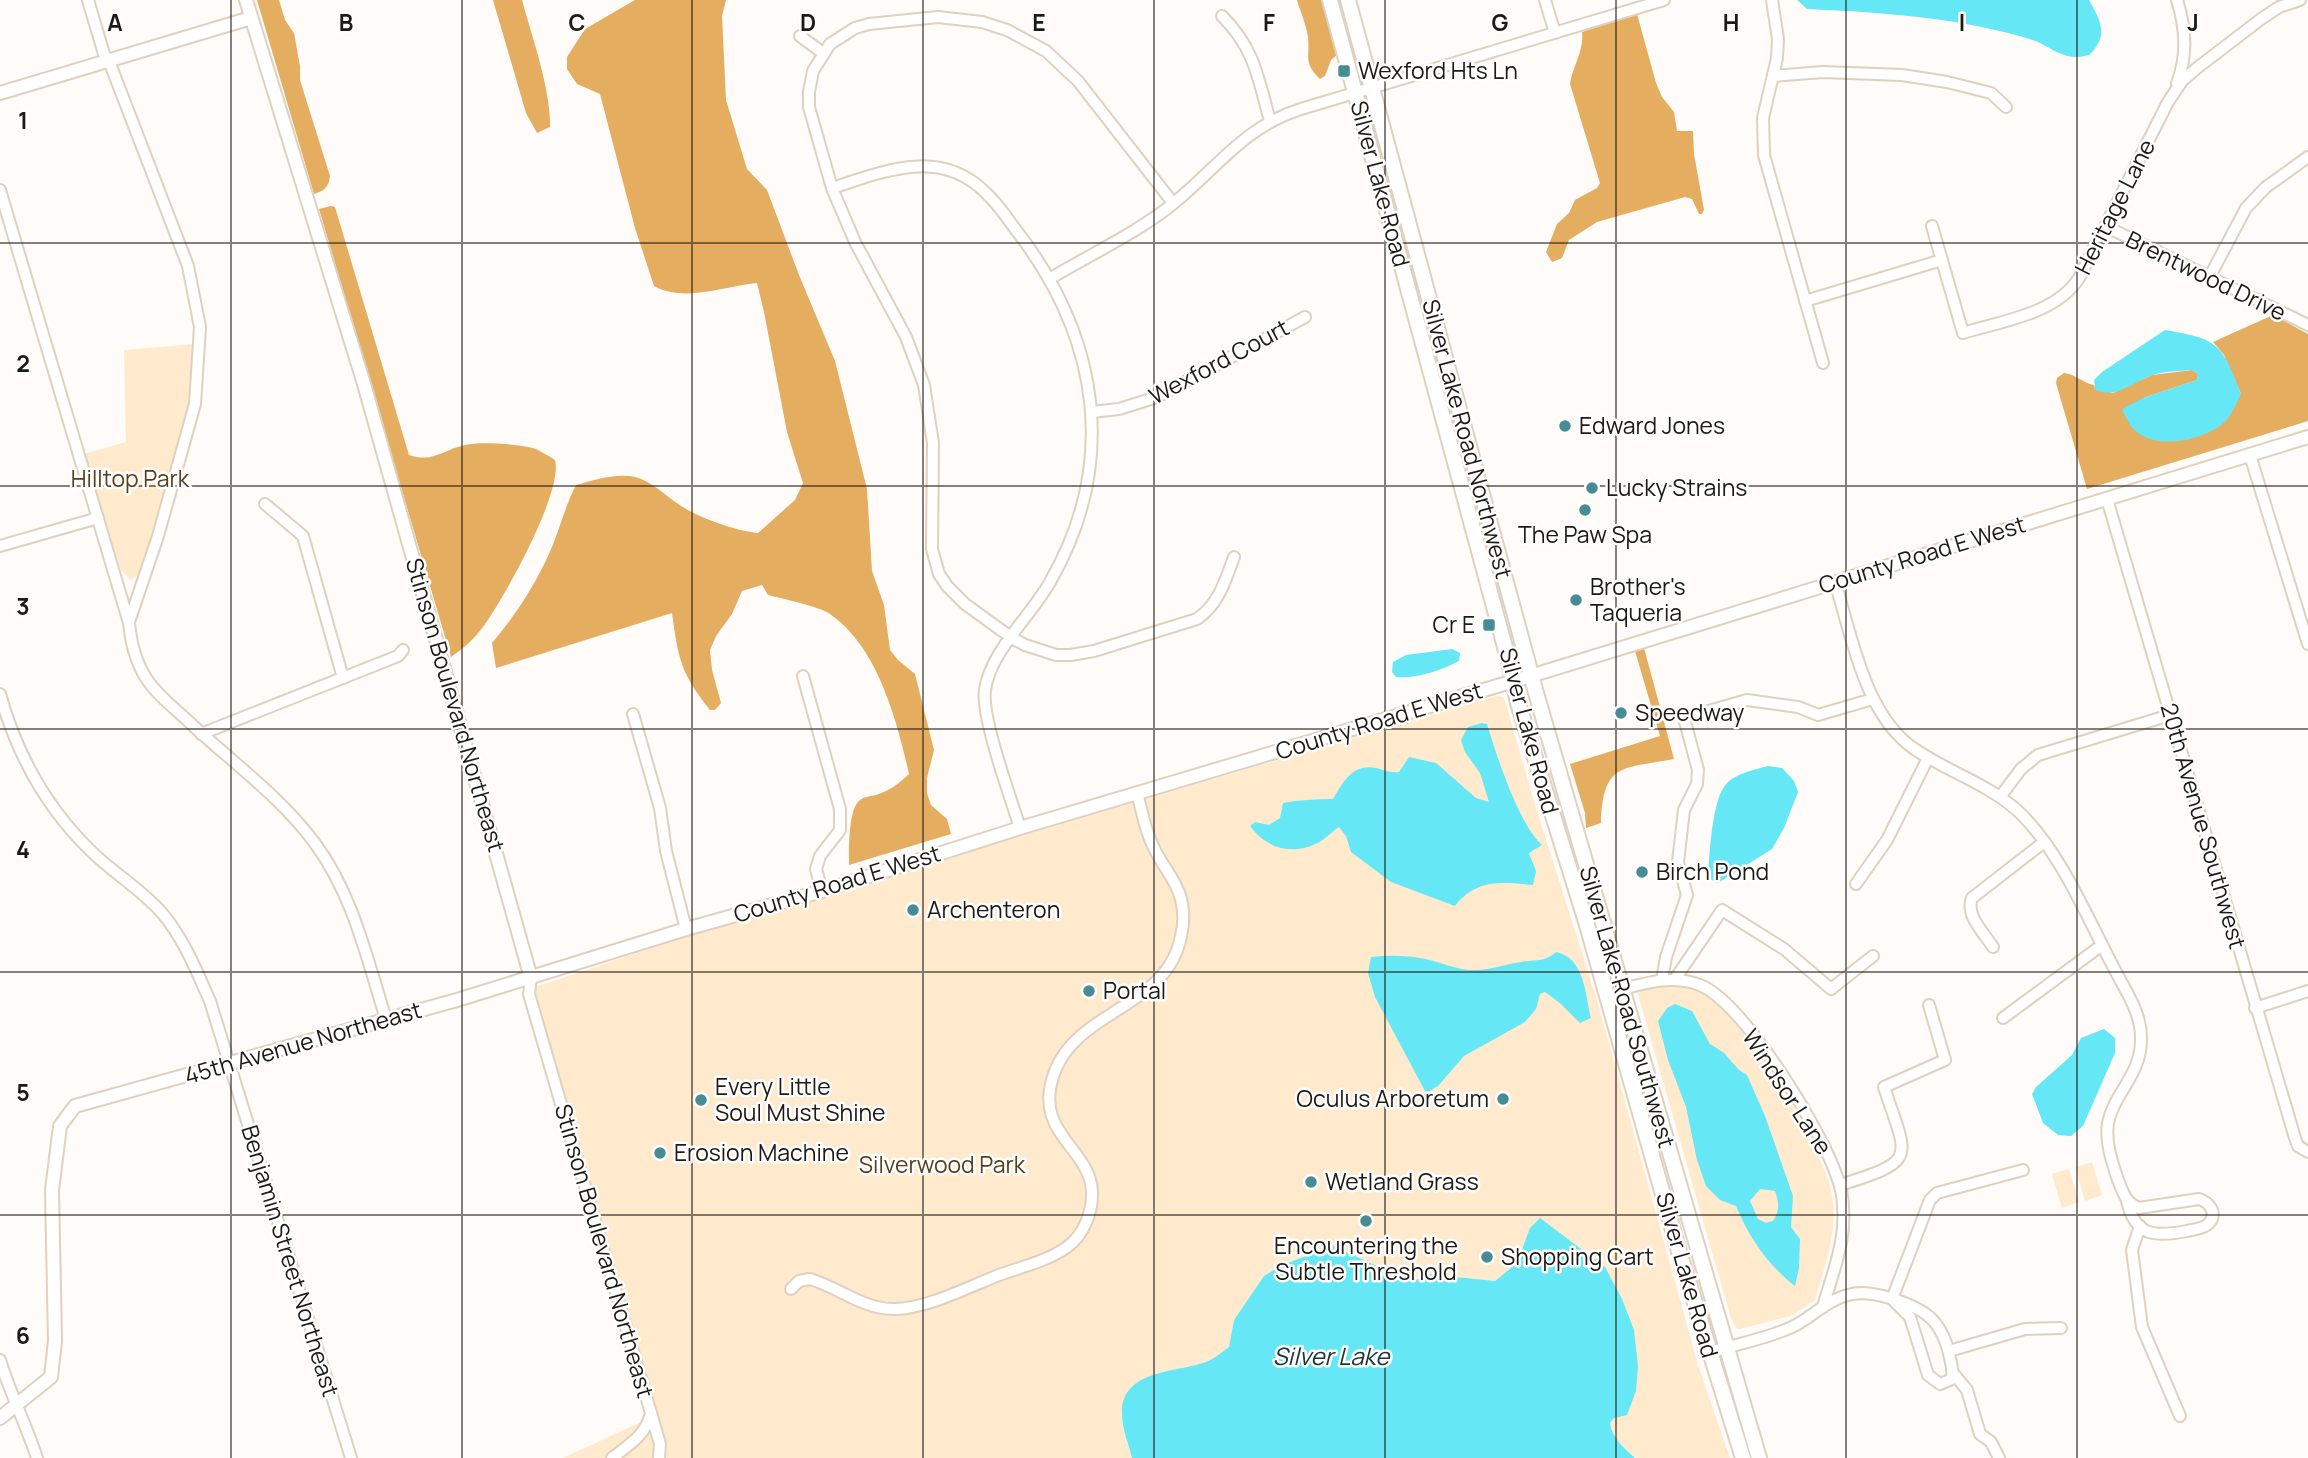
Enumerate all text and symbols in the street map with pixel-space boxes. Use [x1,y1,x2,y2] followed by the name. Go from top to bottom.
[107,6,123,38] text: A
[339,6,353,38] text: B
[569,6,586,38] text: C
[800,6,816,38] text: D
[1032,6,1046,38] text: E
[1263,6,1275,38] text: F
[1492,6,1509,38] text: G
[1723,6,1739,38] text: H
[1959,6,1965,38] text: I
[2187,6,2199,38] text: J
[1358,54,1518,86] place label: Wexford Hts Ln
[1336,63,1352,79] marker: Wexford Hts Ln
[1343,97,1419,270] street label: Silver Lake Road
[18,104,28,136] text: 1
[2066,133,2162,280] street label: Heritage Lane
[2121,222,2292,328] street label: Brentwood Drive
[1415,296,1521,582] street label: Silver Lake Road Northwest
[1143,311,1294,411] street label: Wexford Court
[16,347,30,379] text: 2
[1579,409,1725,441] place label: Edward Jones
[1557,418,1573,434] marker: Edward Jones
[71,462,190,494] park label: Hilltop Park
[1606,471,1747,503] place label: Lucky Strains
[1584,480,1600,496] marker: Lucky Strains
[1577,502,1593,518] marker: The Paw Spa
[1814,507,2029,601] street label: County Road E West
[1518,518,1652,550] place label: The Paw Spa
[399,554,513,855] street label: Stinson Boulevard Northeast
[1590,570,1686,628] place label: Brother's Taqueria
[16,590,30,622] text: 3
[1568,592,1584,608] marker: Brother's Taqueria
[1433,608,1475,640] place label: Cr E
[1481,617,1497,633] marker: Cr E
[1492,644,1568,817] street label: Silver Lake Road
[1271,673,1486,767] street label: County Road E West
[1635,696,1745,728] place label: Speedway
[2154,699,2254,952] street label: 20th Avenue Southwest
[1613,705,1629,721] marker: Speedway
[16,833,30,865] text: 4
[729,836,944,930] street label: County Road E West
[1656,855,1769,887] place label: Birch Pond
[1572,862,1684,1151] street label: Silver Lake Road Southwest
[1634,864,1650,880] marker: Birch Pond
[927,893,1060,925] place label: Archenteron
[905,902,921,918] marker: Archenteron
[1103,974,1166,1006] place label: Portal
[1081,983,1097,999] marker: Portal
[180,993,425,1091] street label: 45th Avenue Northeast
[1735,1022,1840,1160] street label: Windsor Lane
[715,1070,886,1128] place label: Every Little Soul Must Shine
[16,1076,30,1108] text: 5
[1296,1082,1489,1114] place label: Oculus Arboretum
[1495,1091,1511,1107] marker: Oculus Arboretum
[693,1092,709,1108] marker: Every Little Soul Must Shine
[548,1100,662,1401] street label: Stinson Boulevard Northeast
[234,1121,348,1400] street label: Benjamin Street Northeast
[674,1136,849,1168] place label: Erosion Machine
[652,1145,668,1161] marker: Erosion Machine
[859,1148,1026,1180] park label: Silverwood Park
[1325,1165,1479,1197] place label: Wetland Grass
[1303,1174,1319,1190] marker: Wetland Grass
[1649,1188,1727,1361] street label: Silver Lake Road
[1358,1213,1374,1229] marker: Encountering the Subtle Threshold
[1274,1229,1458,1287] place label: Encountering the Subtle Threshold
[1501,1240,1654,1272] place label: Shopping Cart
[1479,1249,1495,1265] marker: Shopping Cart
[16,1319,30,1351] text: 6
[1273,1339,1391,1372] water label: Silver Lake

